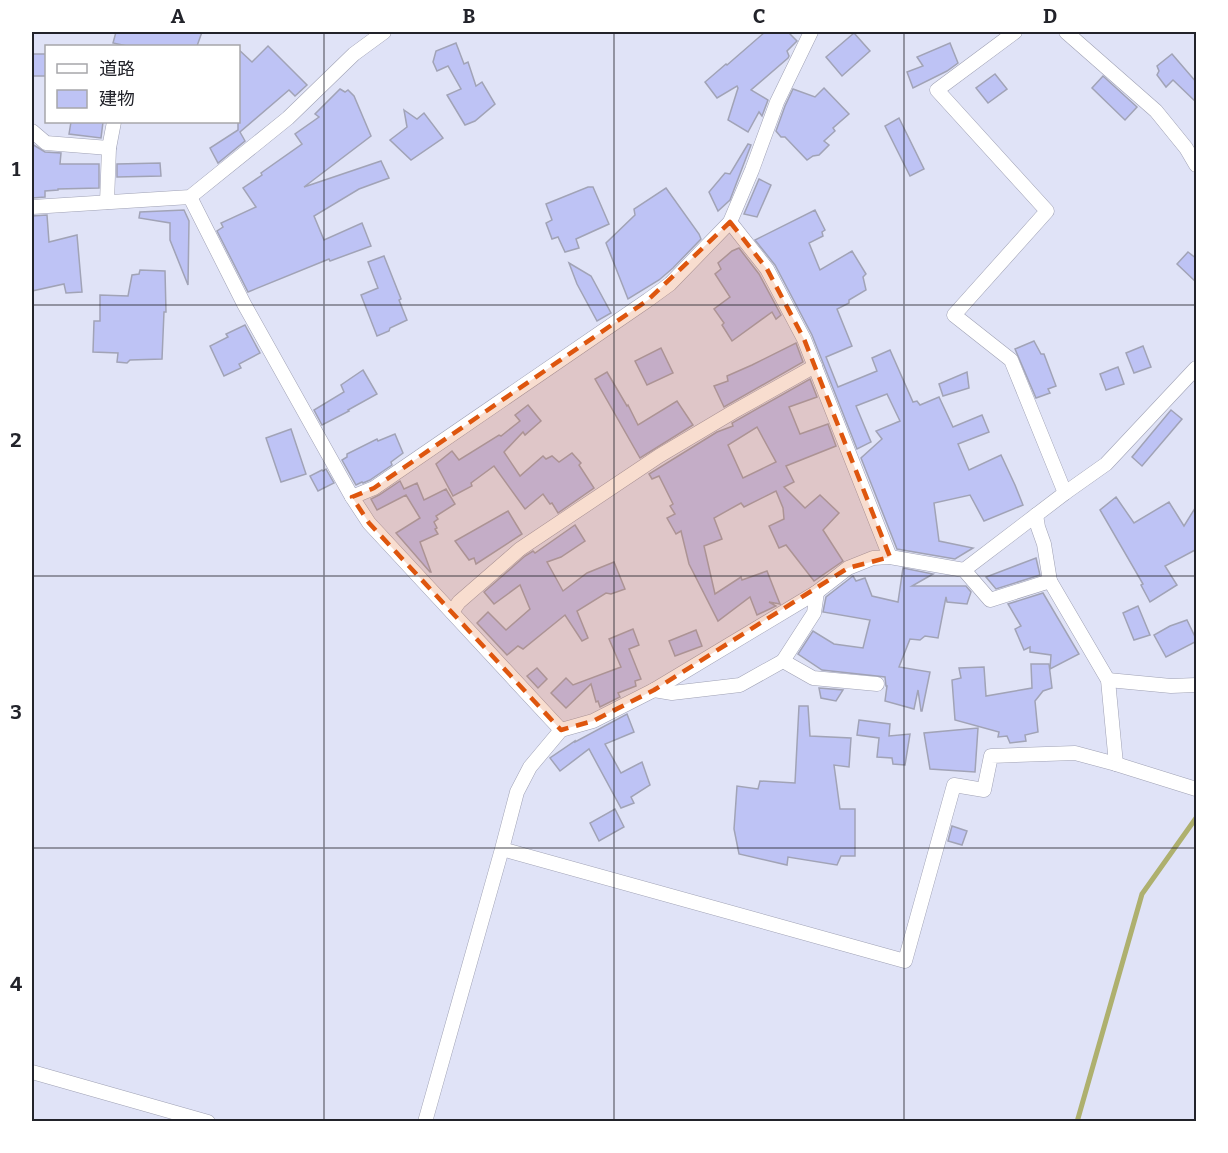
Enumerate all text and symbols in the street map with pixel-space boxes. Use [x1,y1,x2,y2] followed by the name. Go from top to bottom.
[171,4,186,28] text: A
[463,4,476,28] text: B
[753,4,765,28] text: C
[1043,4,1057,28] text: D
[45,45,240,123] legend
[99,58,135,80] text: 道路
[99,88,135,110] text: 建物
[12,157,21,181] text: 1
[10,428,22,452] text: 2
[10,700,22,724] text: 3
[10,972,22,996] text: 4

